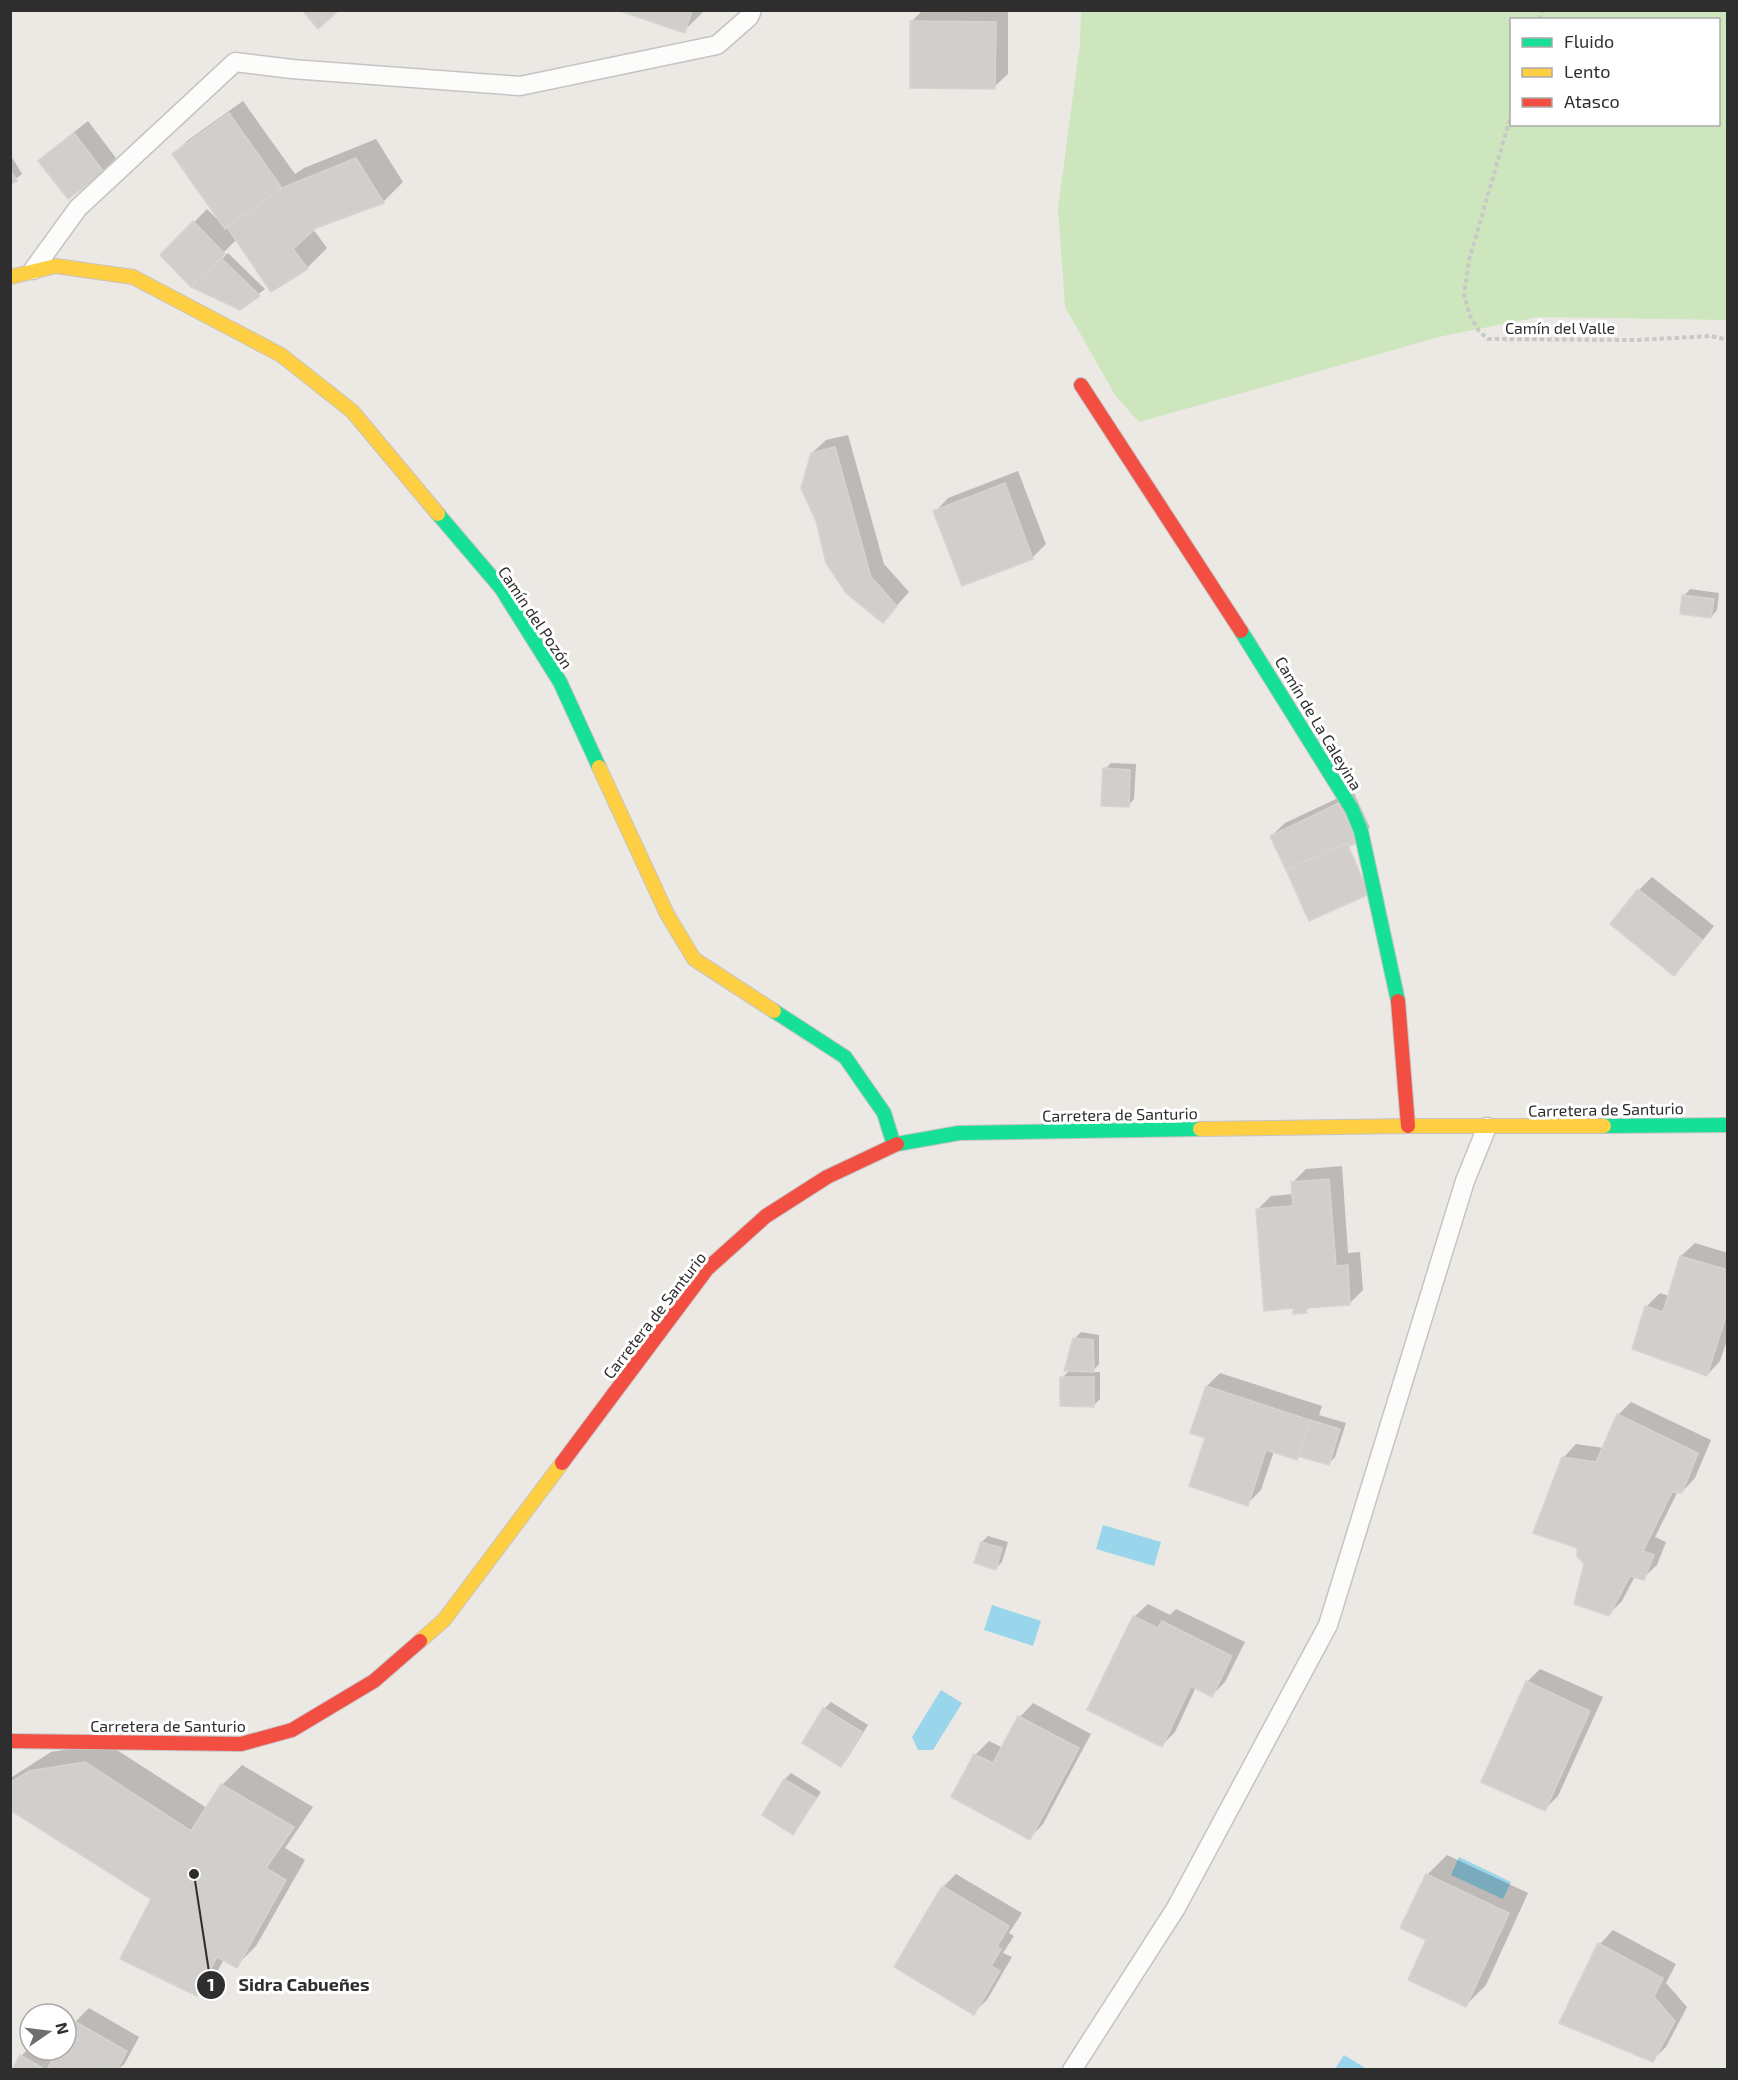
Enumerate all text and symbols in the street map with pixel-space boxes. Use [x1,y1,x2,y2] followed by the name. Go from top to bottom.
[1510,18,1720,126] legend
[1564,30,1614,52] text: Fluido
[1564,60,1610,82] text: Lento
[1564,90,1620,112] text: Atasco
[1505,318,1615,337] street label: Camín del Valle
[495,562,577,672] street label: Camín del Pozón
[1272,653,1366,793] street label: Camín de La Caleyina
[1528,1098,1684,1120] street label: Carretera de Santurio
[1042,1103,1198,1125] street label: Carretera de Santurio
[599,1248,709,1382] street label: Carretera de Santurio
[90,1716,246,1735] street label: Carretera de Santurio
[196,1967,381,2003] callout: Sidra Cabueñes
[207,1973,215,1995] text: 1
[239,1973,369,1995] text: Sidra Cabueñes
[18,2002,78,2062] north arrow
[52,2020,74,2036] text: N

